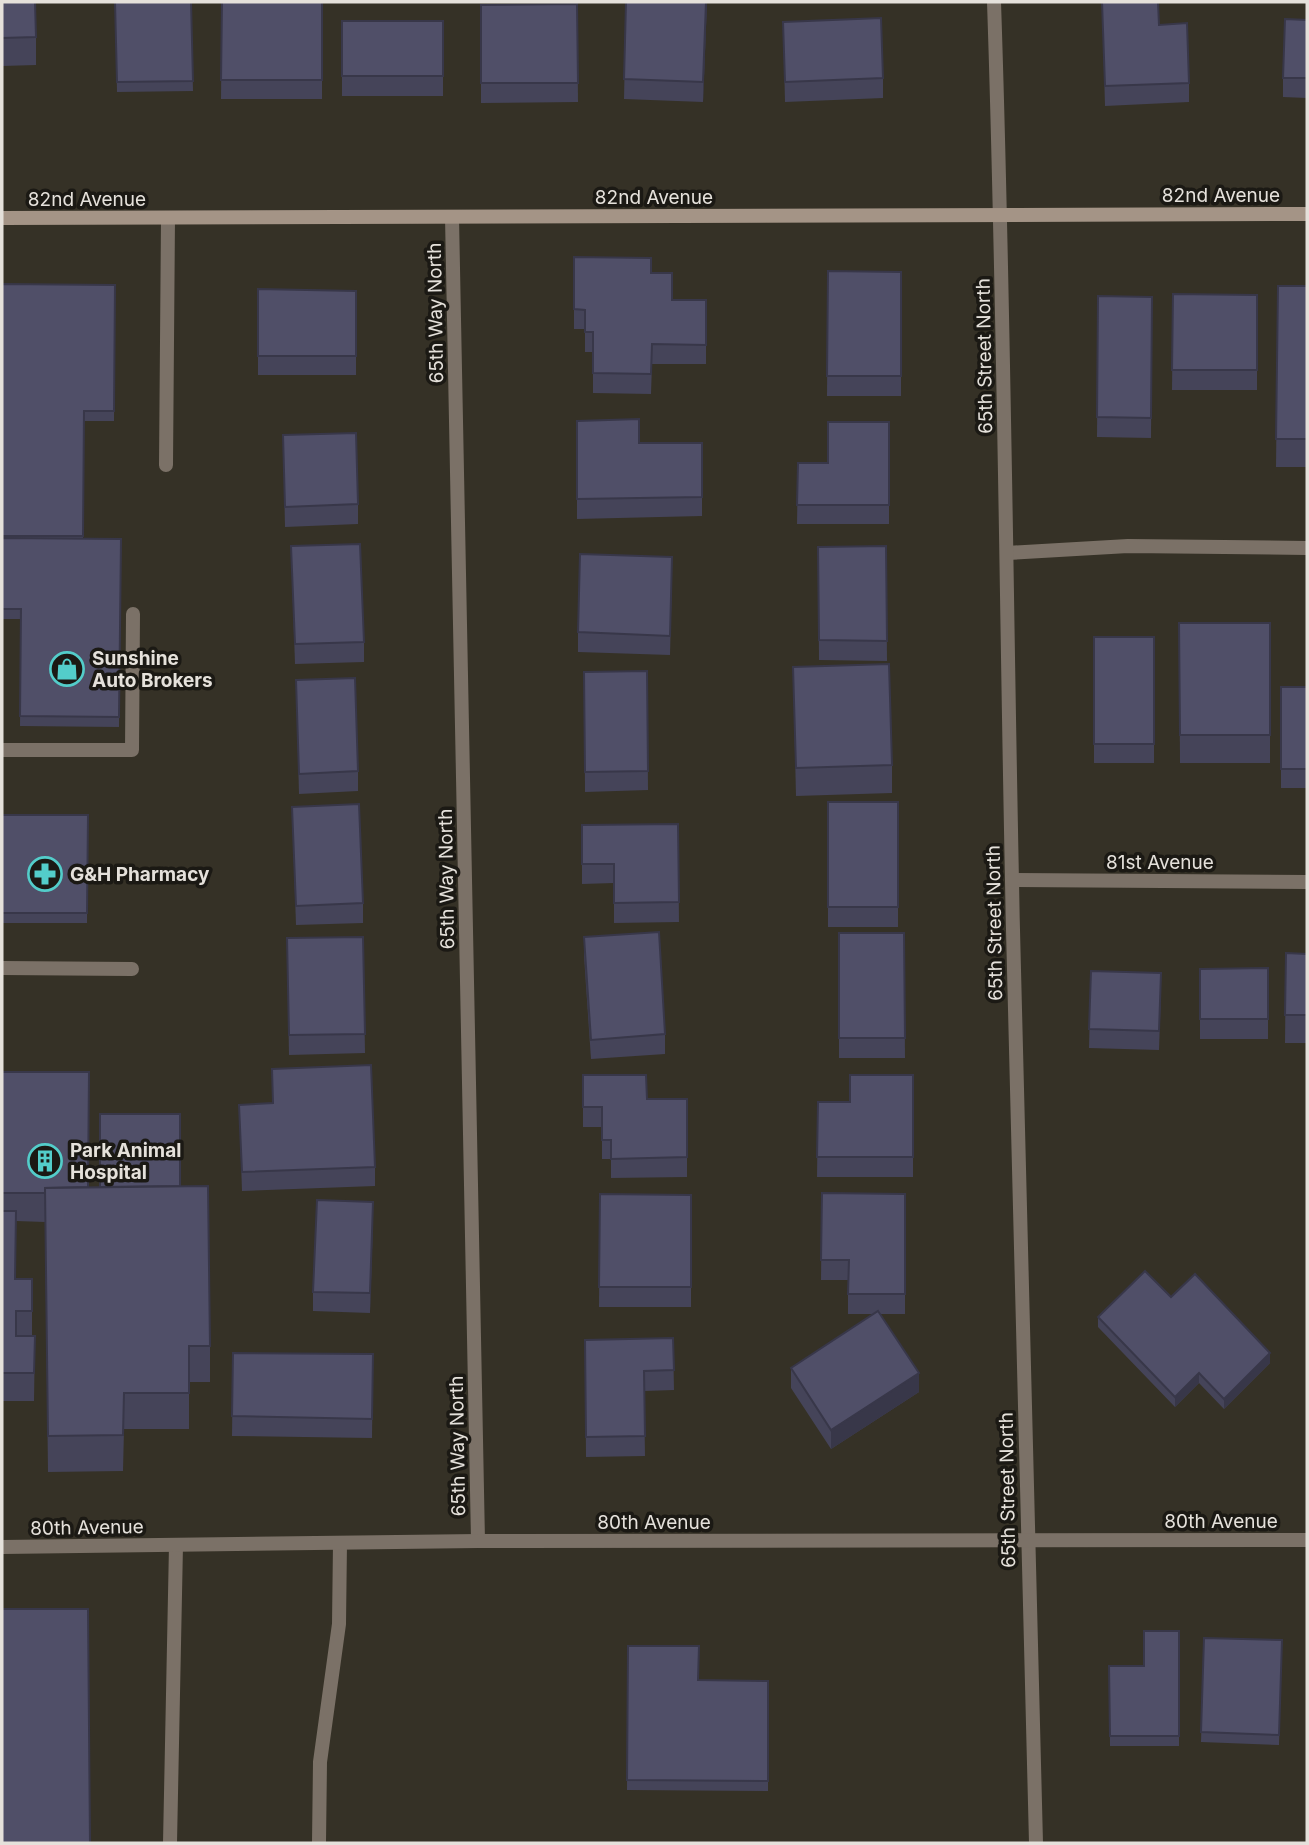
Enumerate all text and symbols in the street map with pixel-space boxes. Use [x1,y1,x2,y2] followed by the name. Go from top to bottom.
[1162,184,1280,207] street label: 82nd Avenue
[595,186,713,209] street label: 82nd Avenue
[28,188,146,211] street label: 82nd Avenue
[423,242,448,384] street label: 65th Way North
[972,278,997,434] street label: 65th Street North
[92,647,213,692] place label: Sunshine Auto Brokers
[48,650,86,688] shop icon: Sunshine Auto Brokers
[434,808,459,950] street label: 65th Way North
[982,845,1007,1001] street label: 65th Street North
[1106,851,1214,874] street label: 81st Avenue
[26,855,64,893] pharmacy icon: G&H Pharmacy
[70,863,210,886] place label: G&H Pharmacy
[70,1139,181,1184] place label: Park Animal Hospital
[26,1142,64,1180] building icon: Park Animal Hospital
[445,1375,470,1517] street label: 65th Way North
[995,1412,1020,1568] street label: 65th Street North
[1164,1510,1278,1533] street label: 80th Avenue
[597,1511,711,1534] street label: 80th Avenue
[30,1515,144,1540] street label: 80th Avenue

